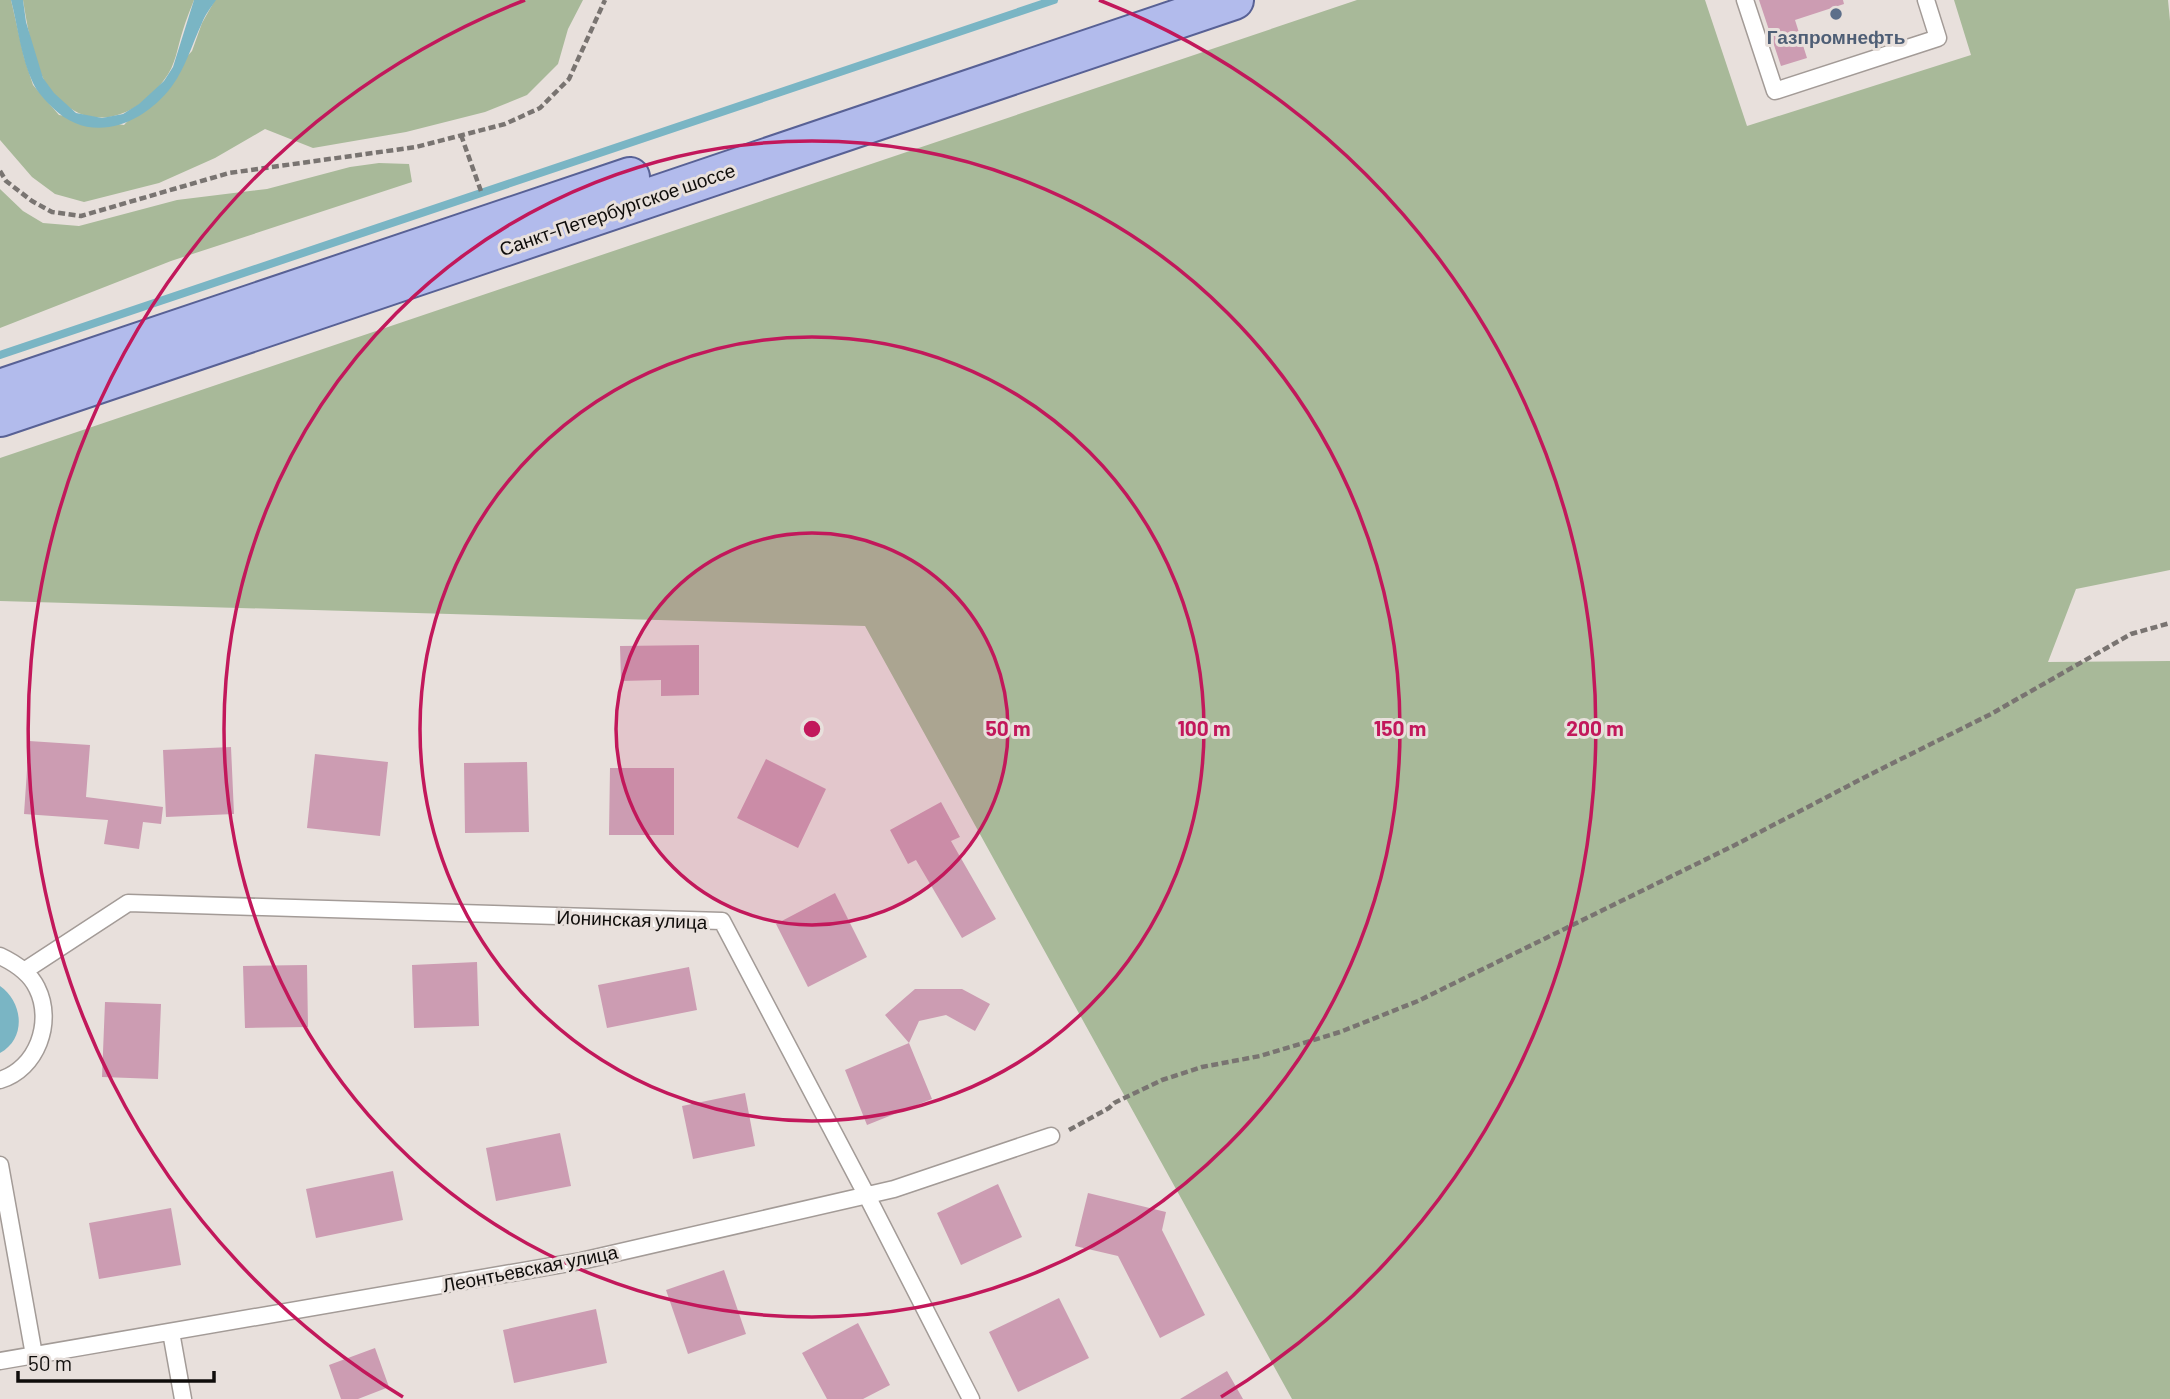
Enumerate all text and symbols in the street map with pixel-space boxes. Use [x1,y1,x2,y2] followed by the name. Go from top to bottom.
[1828,6,1844,22] marker: Газпромнефть
[1767,25,1905,48] place label: Газпромнефть
[496,158,738,260] street label: Санкт-Петербургское шоссе
[985,715,1031,740] text: 50 m
[1177,715,1231,740] text: 100 m
[1374,715,1426,740] text: 150 m
[1566,715,1624,740] text: 200 m
[800,717,824,741] centre of rings
[556,905,708,933] street label: Ионинская улица
[440,1240,620,1296] street label: Леонтьевская улица
[18,1340,214,1384] scale bar
[28,1350,72,1375] text: 50 m

